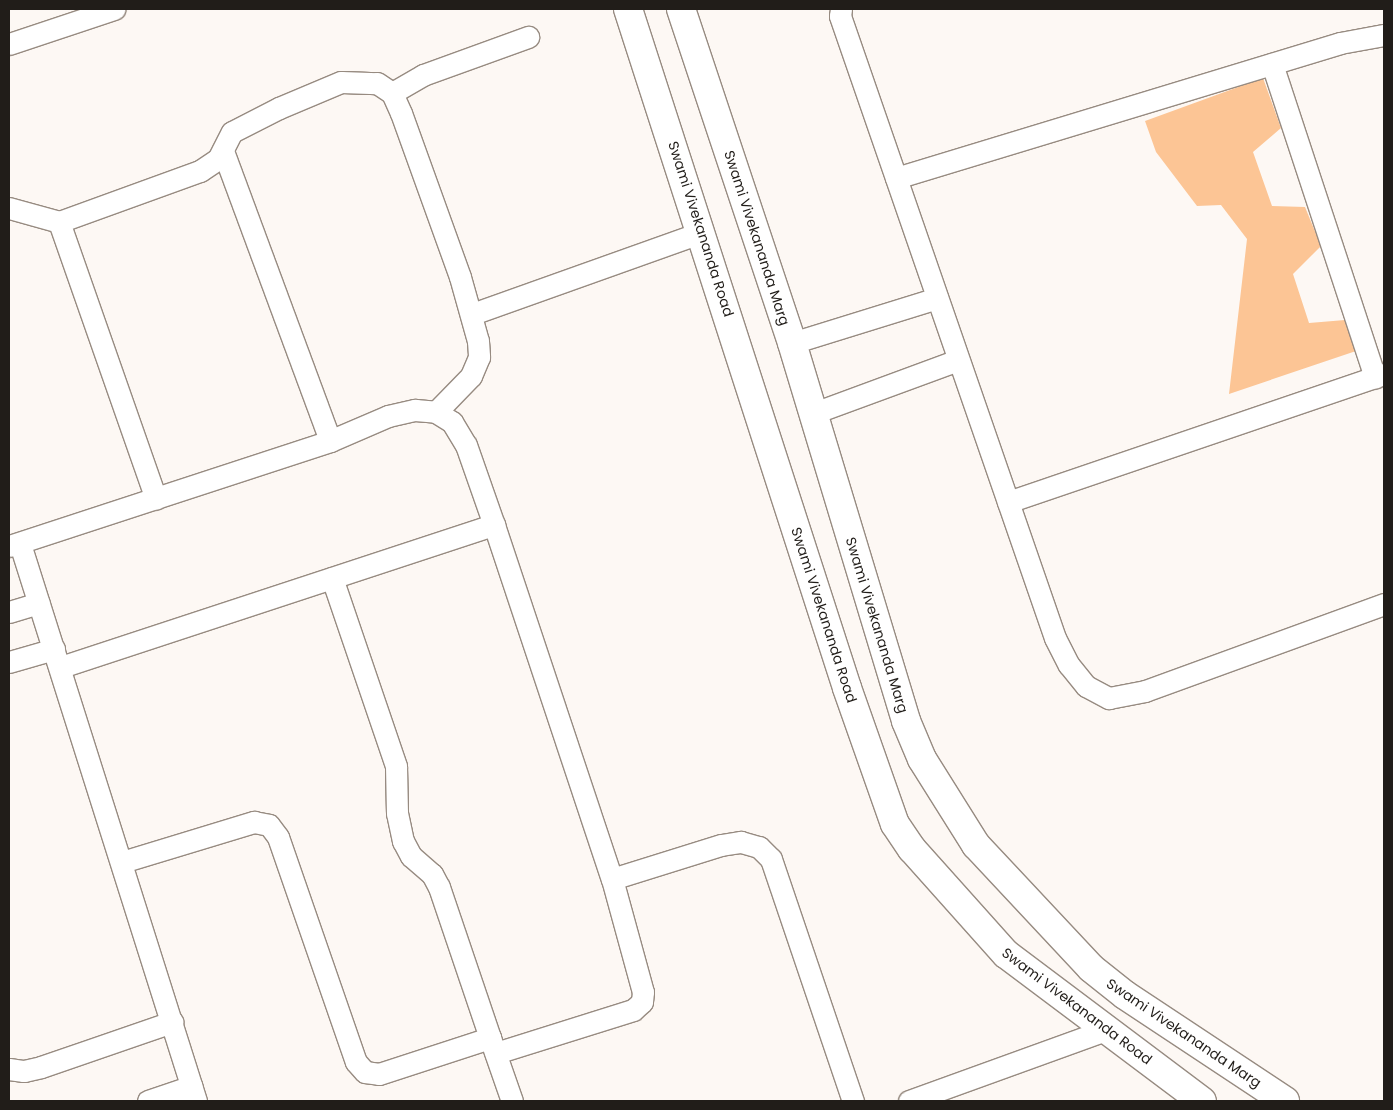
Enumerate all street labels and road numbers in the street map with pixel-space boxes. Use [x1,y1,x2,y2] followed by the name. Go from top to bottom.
[665,139,737,319] street label: Swami Vivekananda Road
[721,148,793,328] street label: Swami Vivekananda Marg
[788,525,860,705] street label: Swami Vivekananda Road
[842,535,912,715] street label: Swami Vivekananda Marg
[999,944,1155,1068] street label: Swami Vivekananda Road
[1103,975,1265,1091] street label: Swami Vivekananda Marg

